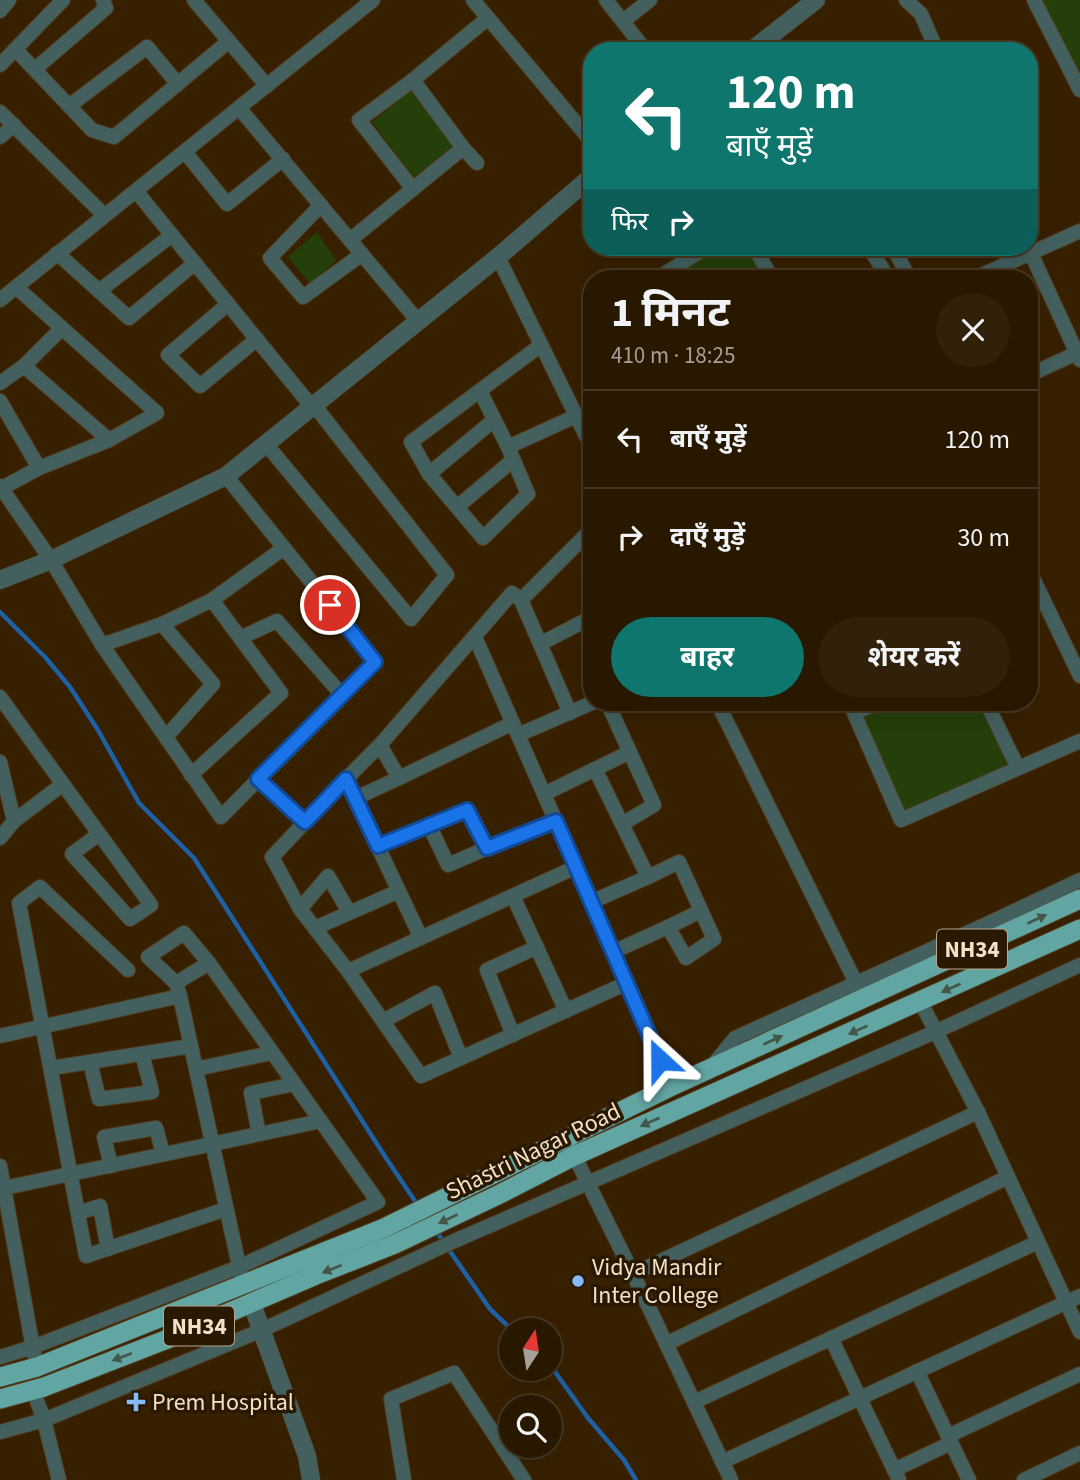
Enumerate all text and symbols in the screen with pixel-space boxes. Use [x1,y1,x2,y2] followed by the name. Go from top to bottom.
[726,58,855,128] text: 120 m
[611,70,702,161] icon: left
[726,123,813,169] text: बाएँ मुड़ें
[611,203,648,240] text: फिर
[662,203,700,241] icon: right
[611,283,730,343] text: 1 मिनट
[936,293,1010,367] button: close
[611,339,735,372] text: 410 m · 18:25
[611,420,649,458] icon: left
[670,420,747,457] text: बाएँ मुड़ें
[944,421,1010,458] text: 120 m
[611,518,649,556] icon: right
[670,518,745,555] text: दाएँ मुड़ें
[957,519,1010,556] text: 30 m
[300,575,360,635] pin
[311,586,349,624] icon: arrive
[611,617,804,697] button: बाहर
[818,617,1010,697] button: शेयर करें
[1027,913,1047,925] one-way arrow
[937,930,1007,968] road number: NH34
[940,982,961,993] one-way arrow
[623,1023,697,1097] position arrow
[847,1025,868,1036] one-way arrow
[763,1034,783,1046] one-way arrow
[440,1094,627,1209] street label: Shastri Nagar Road
[640,1116,660,1128] one-way arrow
[438,1213,458,1225] one-way arrow
[592,1250,722,1313] place label: Vidya Mandir Inter College
[321,1264,342,1275] one-way arrow
[570,1273,586,1289] marker: Vidya Mandir Inter College
[164,1306,234,1345] road number: NH34
[499,1318,562,1381] north arrow
[499,1318,562,1458] map controls
[111,1351,132,1362] one-way arrow
[152,1385,294,1420] place label: Prem Hospital
[126,1392,146,1412] marker: Prem Hospital
[499,1395,562,1458] button: search

